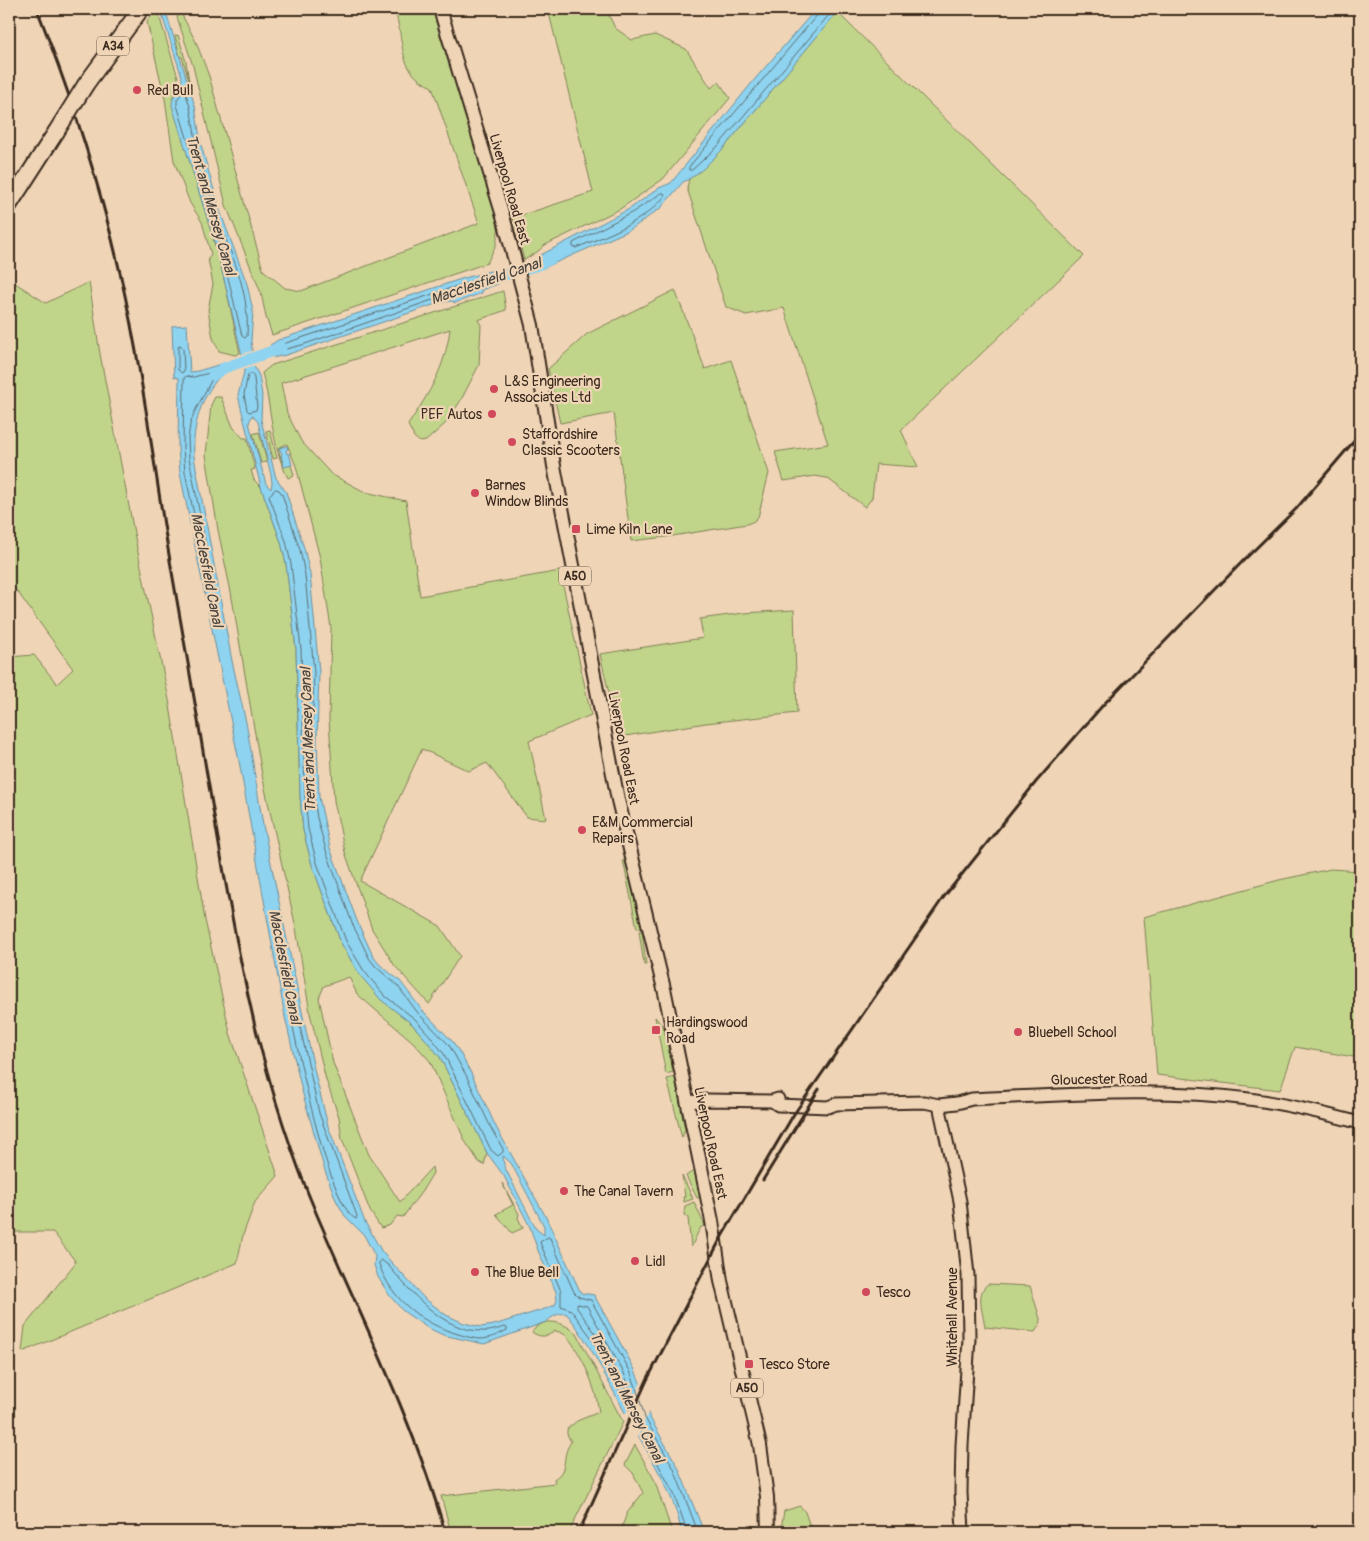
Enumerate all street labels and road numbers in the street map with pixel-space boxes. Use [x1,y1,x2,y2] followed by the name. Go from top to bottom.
[97,36,129,56] road number: A34
[486,132,534,247] street label: Liverpool Road East
[559,566,591,586] road number: A50
[604,690,643,806] street label: Liverpool Road East
[1050,1070,1148,1089] street label: Gloucester Road
[690,1085,731,1201] street label: Liverpool Road East
[944,1267,961,1367] street label: Whitehall Avenue
[731,1379,763,1398] road number: A50

